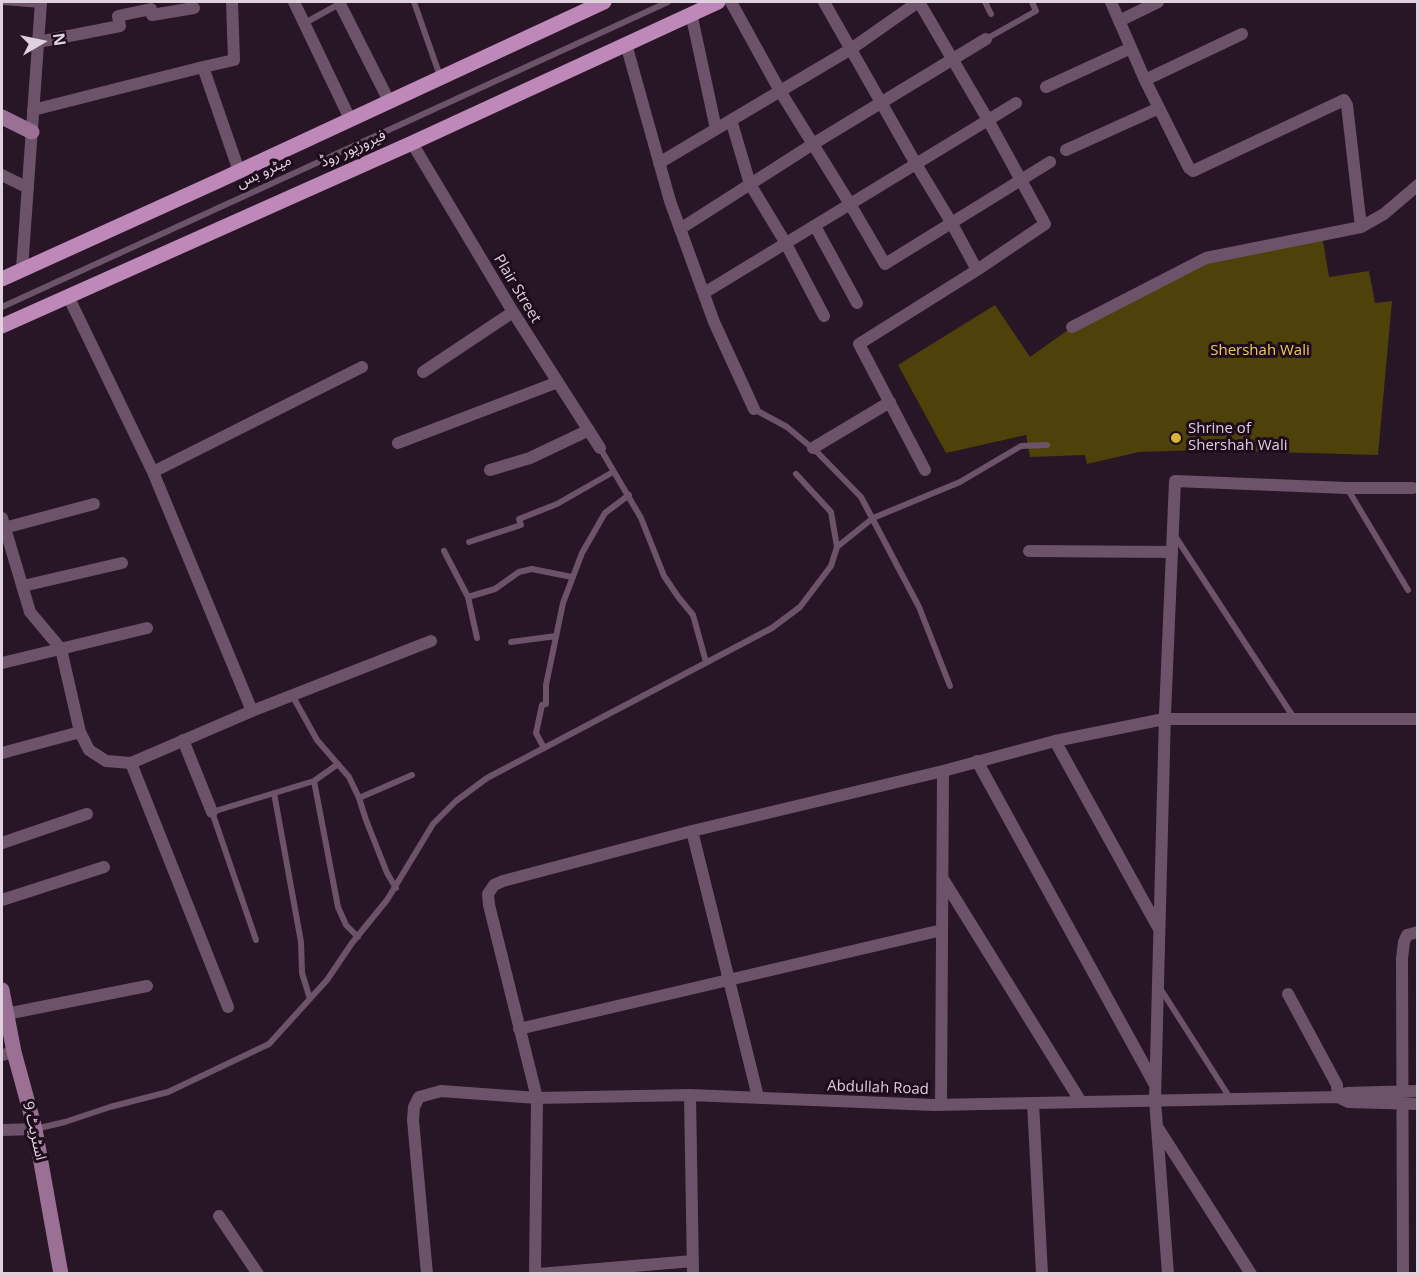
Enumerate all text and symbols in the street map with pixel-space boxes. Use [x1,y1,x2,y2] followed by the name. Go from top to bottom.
[12,12,72,72] north arrow
[48,31,72,47] text: N
[317,126,389,172] street label: فیروزپور روڈ
[234,151,294,193] street label: میٹرو بس
[489,251,545,327] street label: Plair Street
[1210,342,1310,360] park label: Shershah Wali
[1188,420,1288,455] place label: Shrine of Shershah Wali
[1169,431,1183,445] marker: Shrine of Shershah Wali
[827,1077,929,1099] street label: Abdullah Road
[19,1100,49,1162] street label: اسٹریٹ 9

